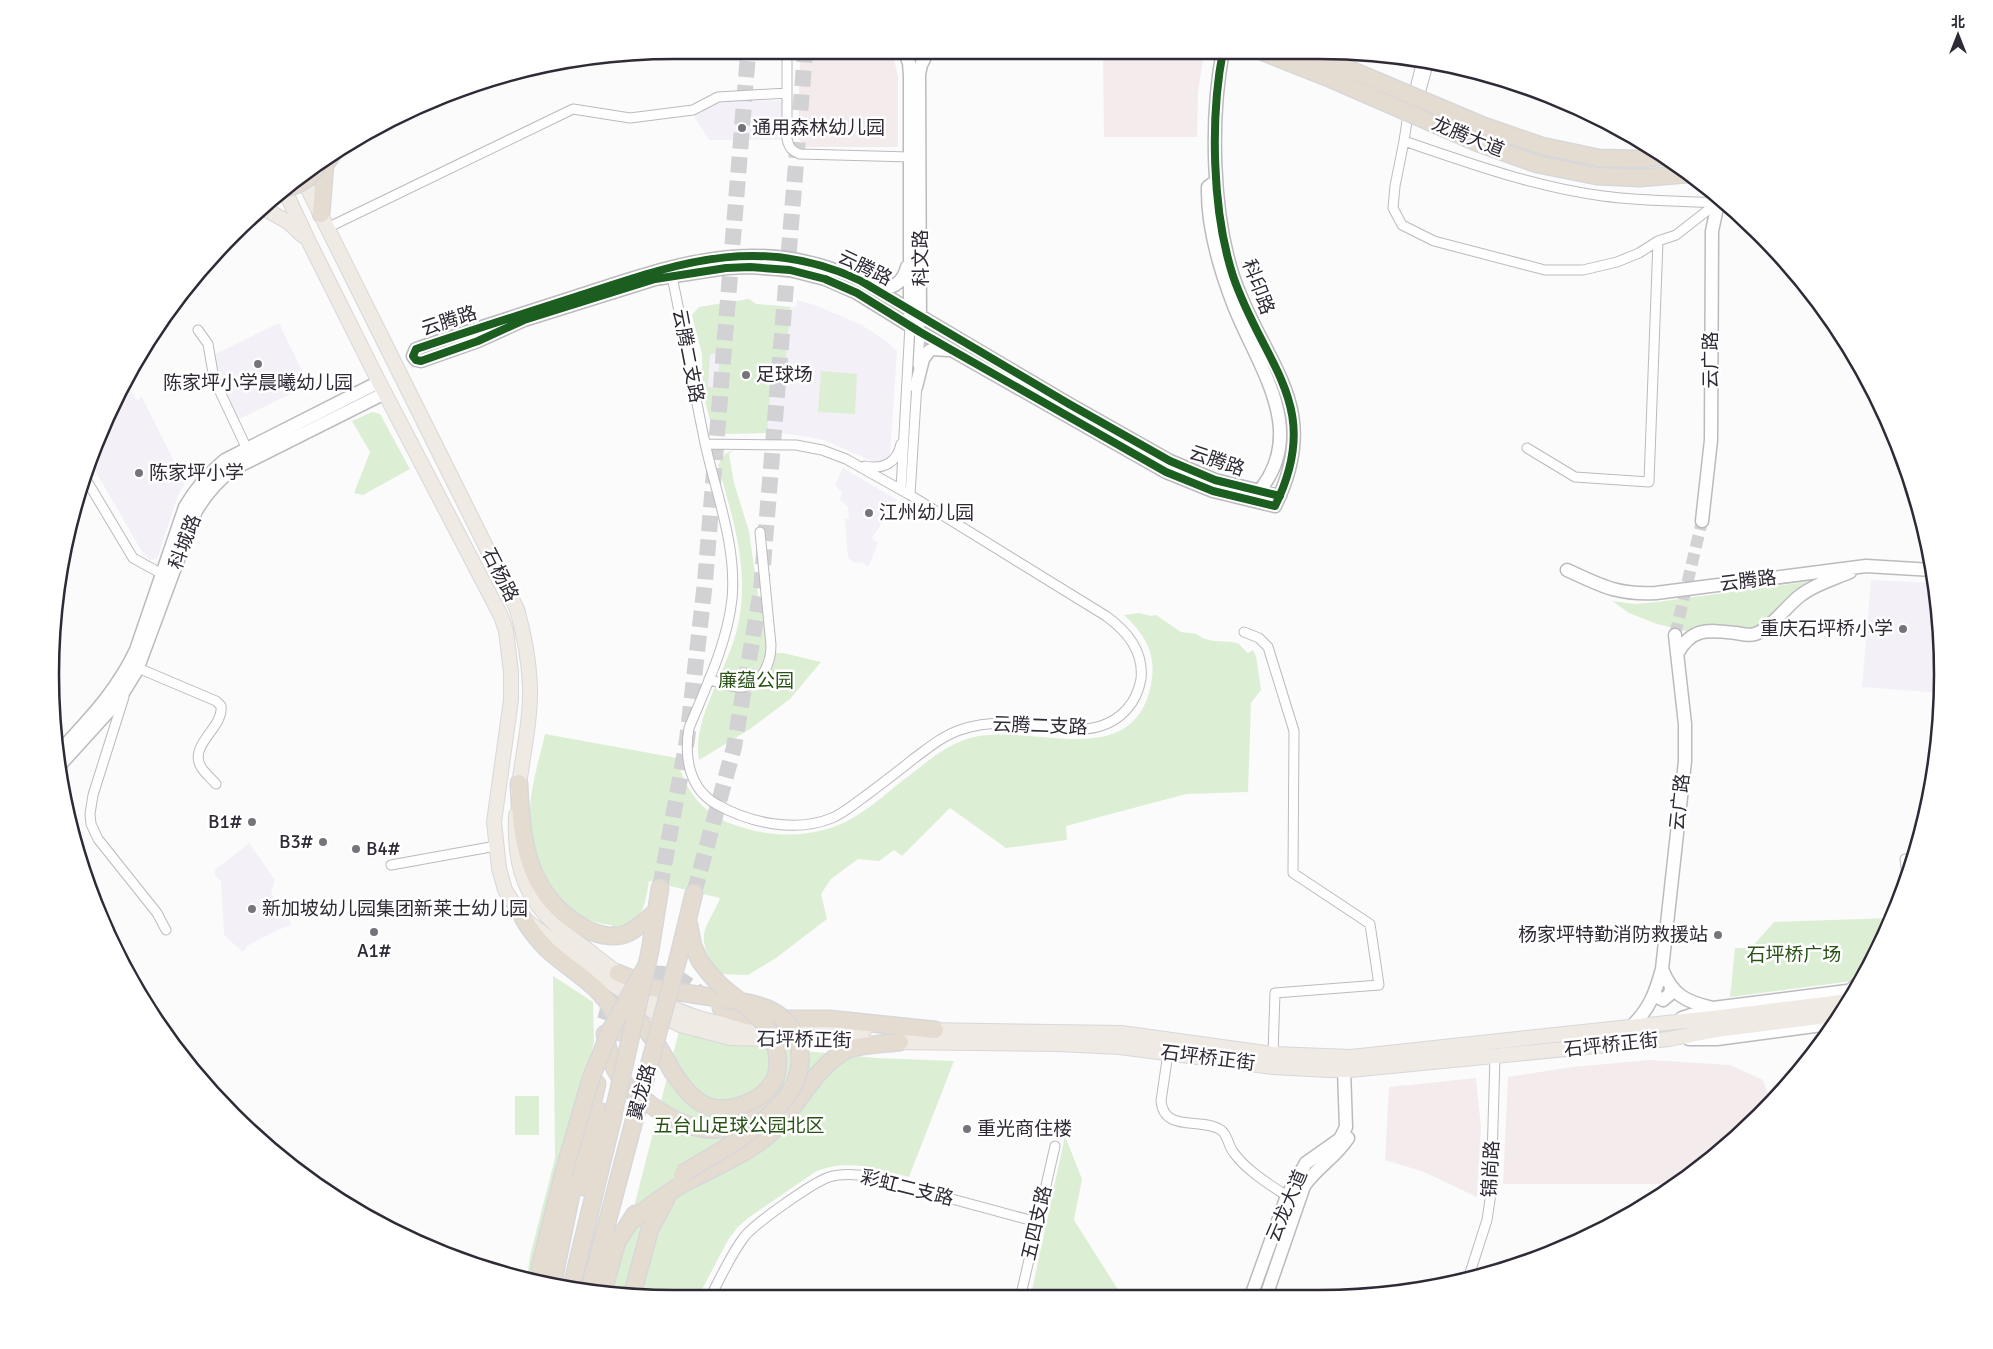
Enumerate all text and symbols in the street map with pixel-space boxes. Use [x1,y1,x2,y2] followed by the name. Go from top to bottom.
[1933,10,1983,60] north arrow
[1951,14,1965,31] text: 北
[1428,112,1508,162] street label: 龙腾大道
[752,116,885,140] place label: 通用森林幼儿园
[736,122,748,134] marker: 通用森林幼儿园
[909,229,933,287] street label: 科文路
[834,245,896,291] street label: 云腾路
[1237,256,1279,318] street label: 科印路
[418,301,480,341] street label: 云腾路
[667,307,709,405] street label: 云腾二支路
[1699,331,1723,389] street label: 云广路
[252,358,264,370] marker: 陈家坪小学晨曦幼儿园
[756,363,813,387] place label: 足球场
[740,369,752,381] marker: 足球场
[163,371,353,395] place label: 陈家坪小学晨曦幼儿园
[1186,440,1248,482] street label: 云腾路
[149,461,244,485] place label: 陈家坪小学
[133,467,145,479] marker: 陈家坪小学
[879,501,974,525] place label: 江州幼儿园
[863,507,875,519] marker: 江州幼儿园
[164,511,206,573] street label: 科城路
[476,544,524,606] street label: 石杨路
[1718,566,1778,596] street label: 云腾路
[1760,617,1893,641] place label: 重庆石坪桥小学
[1897,623,1909,635] marker: 重庆石坪桥小学
[718,669,794,693] park label: 廉蕴公园
[992,712,1088,740] street label: 云腾二支路
[1665,772,1695,832] street label: 云广路
[208,810,242,834] place label: B1#
[246,816,258,828] marker: B1#
[279,830,313,854] place label: B3#
[317,836,329,848] marker: B3#
[366,837,400,861] place label: B4#
[350,843,362,855] marker: B4#
[262,897,528,921] place label: 新加坡幼儿园集团新莱士幼儿园
[246,903,258,915] marker: 新加坡幼儿园集团新莱士幼儿园
[1518,923,1708,947] place label: 杨家坪特勤消防救援站
[368,926,380,938] marker: A1#
[1712,929,1724,941] marker: 杨家坪特勤消防救援站
[357,939,391,963] place label: A1#
[1746,943,1842,967] park label: 石坪桥广场
[756,1027,852,1053] street label: 石坪桥正街
[1562,1028,1660,1062] street label: 石坪桥正街
[1159,1040,1257,1076] street label: 石坪桥正街
[623,1061,661,1123] street label: 翼龙路
[653,1114,825,1138] park label: 五台山足球公园北区
[977,1117,1072,1141] place label: 重光商住楼
[961,1123,973,1135] marker: 重光商住楼
[1478,1140,1504,1198] street label: 锦尚路
[858,1165,956,1211] street label: 彩虹二支路
[1261,1166,1313,1246] street label: 云龙大道
[1017,1183,1057,1263] street label: 五四支路

